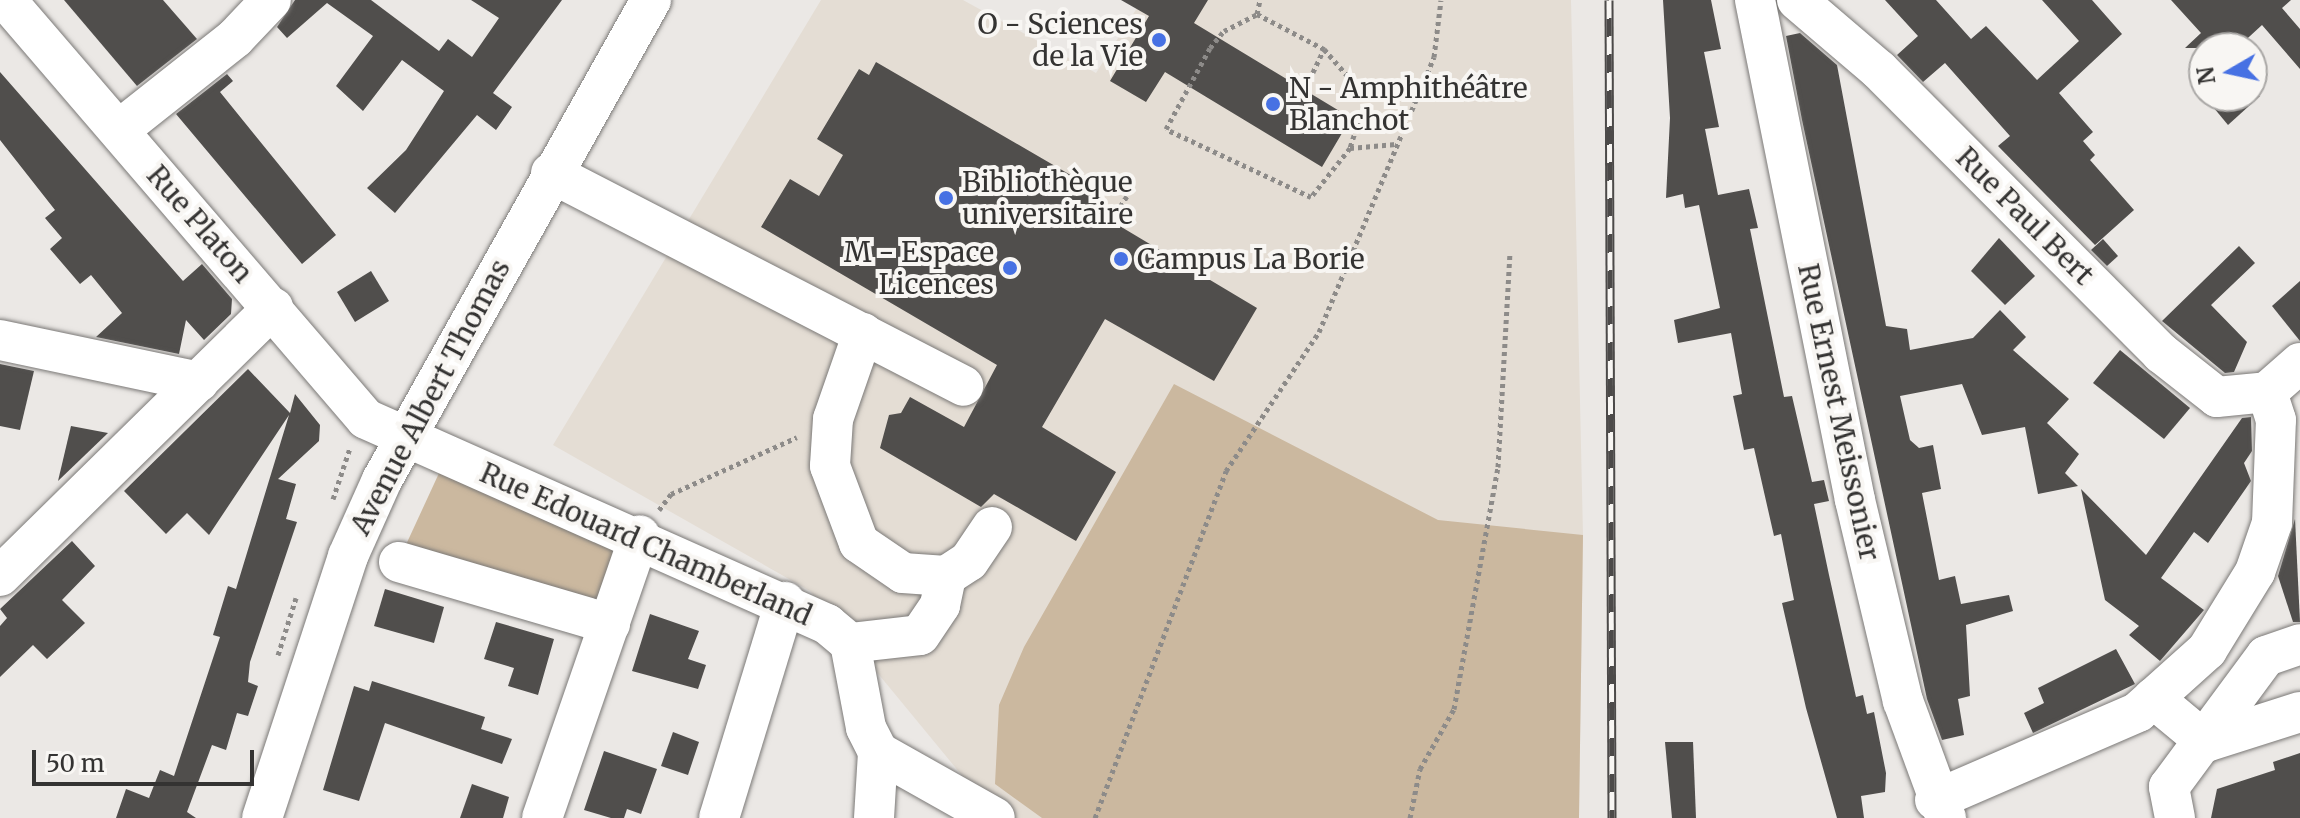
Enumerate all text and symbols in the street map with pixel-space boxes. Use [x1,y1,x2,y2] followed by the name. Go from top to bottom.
[978,7,1143,73] place label: O - Sciences de la Vie
[1150,31,1168,49] marker: O - Sciences de la Vie
[2188,32,2268,112] north arrow
[2191,65,2221,86] text: N
[1289,71,1527,137] place label: N - Amphithéâtre Blanchot
[1264,95,1282,113] marker: N - Amphithéâtre Blanchot
[1949,140,2101,292] street label: Rue Paul Bert
[140,159,260,289] street label: Rue Platon
[962,165,1133,231] place label: Bibliothèque universitaire
[937,189,955,207] marker: Bibliothèque universitaire
[844,235,994,301] place label: M - Espace Licences
[1137,242,1365,276] place label: Campus La Borie
[1112,250,1130,268] marker: Campus La Borie
[343,254,517,540] street label: Avenue Albert Thomas
[1001,259,1019,277] marker: M - Espace Licences
[1791,261,1887,563] street label: Rue Ernest Meissonier
[475,456,817,632] street label: Rue Edouard Chamberland
[36,734,258,784] scale bar
[46,748,105,779] text: 50 m

